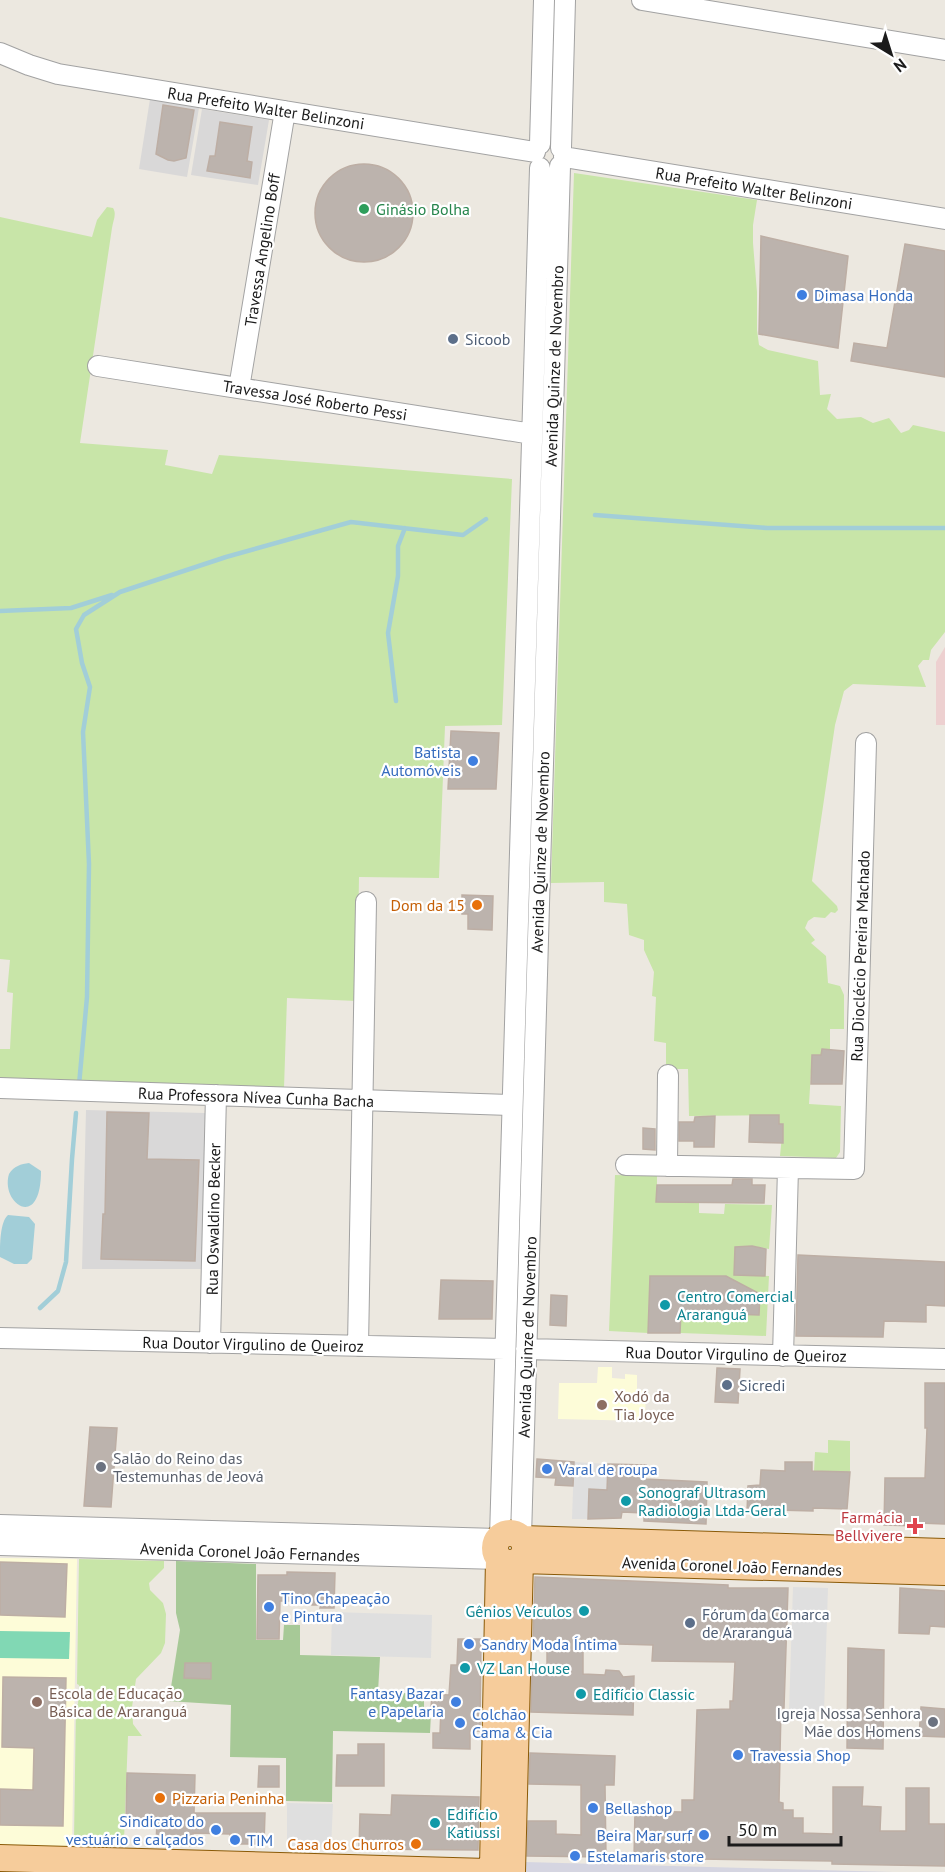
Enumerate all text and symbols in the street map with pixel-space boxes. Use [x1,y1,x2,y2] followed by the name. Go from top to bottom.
[861,24,921,84] north arrow
[890,55,911,77] text: N
[166,83,366,133] street label: Rua Prefeito Walter Belinzoni
[654,163,854,213] street label: Rua Prefeito Walter Belinzoni
[240,171,284,328] street label: Travessa Angelino Boff
[376,199,470,219] place label: Ginásio Bolha
[357,202,371,216] marker: Ginásio Bolha
[540,265,568,467] street label: Avenida Quinze de Novembro
[814,285,913,305] place label: Dimasa Honda
[795,288,809,302] marker: Dimasa Honda
[465,329,510,349] place label: Sicoob
[446,332,460,346] marker: Sicoob
[221,376,409,424] street label: Travessa José Roberto Pessi
[381,742,461,780] place label: Batista Automóveis
[526,751,554,953] street label: Avenida Quinze de Novembro
[466,754,480,768] marker: Batista Automóveis
[846,850,874,1062] street label: Rua Dioclécio Pereira Machado
[390,895,465,915] place label: Dom da 15
[470,898,484,912] marker: Dom da 15
[137,1083,375,1111] street label: Rua Professora Nívea Cunha Bacha
[202,1142,224,1295] street label: Rua Oswaldino Becker
[513,1236,541,1438] street label: Avenida Quinze de Novembro
[677,1286,794,1324] place label: Centro Comercial Araranguá
[658,1298,672,1312] marker: Centro Comercial Araranguá
[142,1332,364,1356] street label: Rua Doutor Virgulino de Queiroz
[625,1342,847,1366] street label: Rua Doutor Virgulino de Queiroz
[739,1375,785,1395] place label: Sicredi
[720,1378,734,1392] marker: Sicredi
[614,1386,675,1424] place label: Xodó da Tia Joyce
[595,1398,609,1412] marker: Xodó da Tia Joyce
[113,1448,264,1486] place label: Salão do Reino das Testemunhas de Jeová
[558,1459,658,1479] place label: Varal de roupa
[94,1460,108,1474] marker: Salão do Reino das Testemunhas de Jeová
[540,1462,554,1476] marker: Varal de roupa
[638,1482,787,1520] place label: Sonograf Ultrasom Radiologia Ltda-Geral
[619,1494,633,1508] marker: Sonograf Ultrasom Radiologia Ltda-Geral
[835,1507,903,1545] place label: Farmácia Bellvivere
[908,1519,922,1533] marker: Farmácia Bellvivere
[140,1538,361,1566] street label: Avenida Coronel João Fernandes
[622,1552,843,1580] street label: Avenida Coronel João Fernandes
[281,1588,390,1626] place label: Tino Chapeação e Pintura
[262,1600,276,1614] marker: Tino Chapeação e Pintura
[466,1601,572,1621] place label: Gênios Veículos
[577,1604,591,1618] marker: Gênios Veículos
[702,1604,830,1642] place label: Fórum da Comarca de Araranguá
[683,1616,697,1630] marker: Fórum da Comarca de Araranguá
[481,1634,617,1654] place label: Sandry Moda Íntima
[462,1637,476,1651] marker: Sandry Moda Íntima
[476,1658,570,1678] place label: VZ Lan House
[458,1661,472,1675] marker: VZ Lan House
[49,1683,187,1721] place label: Escola de Educação Básica de Araranguá
[350,1683,445,1721] place label: Fantasy Bazar e Papelaria
[593,1684,695,1704] place label: Edifício Classic
[574,1687,588,1701] marker: Edifício Classic
[30,1695,44,1709] marker: Escola de Educação Básica de Araranguá
[449,1695,463,1709] marker: Fantasy Bazar e Papelaria
[777,1703,921,1741] place label: Igreja Nossa Senhora Mãe dos Homens
[472,1704,553,1742] place label: Colchão Cama & Cia
[926,1715,940,1729] marker: Igreja Nossa Senhora Mãe dos Homens
[453,1716,467,1730] marker: Colchão Cama & Cia
[750,1745,851,1765] place label: Travessia Shop
[731,1748,745,1762] marker: Travessia Shop
[172,1788,284,1808] place label: Pizzaria Peninha
[153,1791,167,1805] marker: Pizzaria Peninha
[605,1798,672,1818] place label: Bellashop
[586,1801,600,1815] marker: Bellashop
[447,1804,500,1842] place label: Edifício Katiussi
[729,1809,842,1847] scale bar
[66,1811,204,1849] place label: Sindicato do vestuário e calçados
[428,1816,442,1830] marker: Edifício Katiussi
[738,1818,777,1841] text: 50 m
[209,1823,223,1837] marker: Sindicato do vestuário e calçados
[596,1825,693,1845] place label: Beira Mar surf
[697,1828,711,1842] marker: Beira Mar surf
[247,1830,273,1850] place label: TIM
[228,1833,242,1847] marker: TIM
[287,1834,404,1854] place label: Casa dos Churros
[409,1837,423,1851] marker: Casa dos Churros
[587,1846,704,1866] place label: Estelamaris store
[568,1849,582,1863] marker: Estelamaris store

